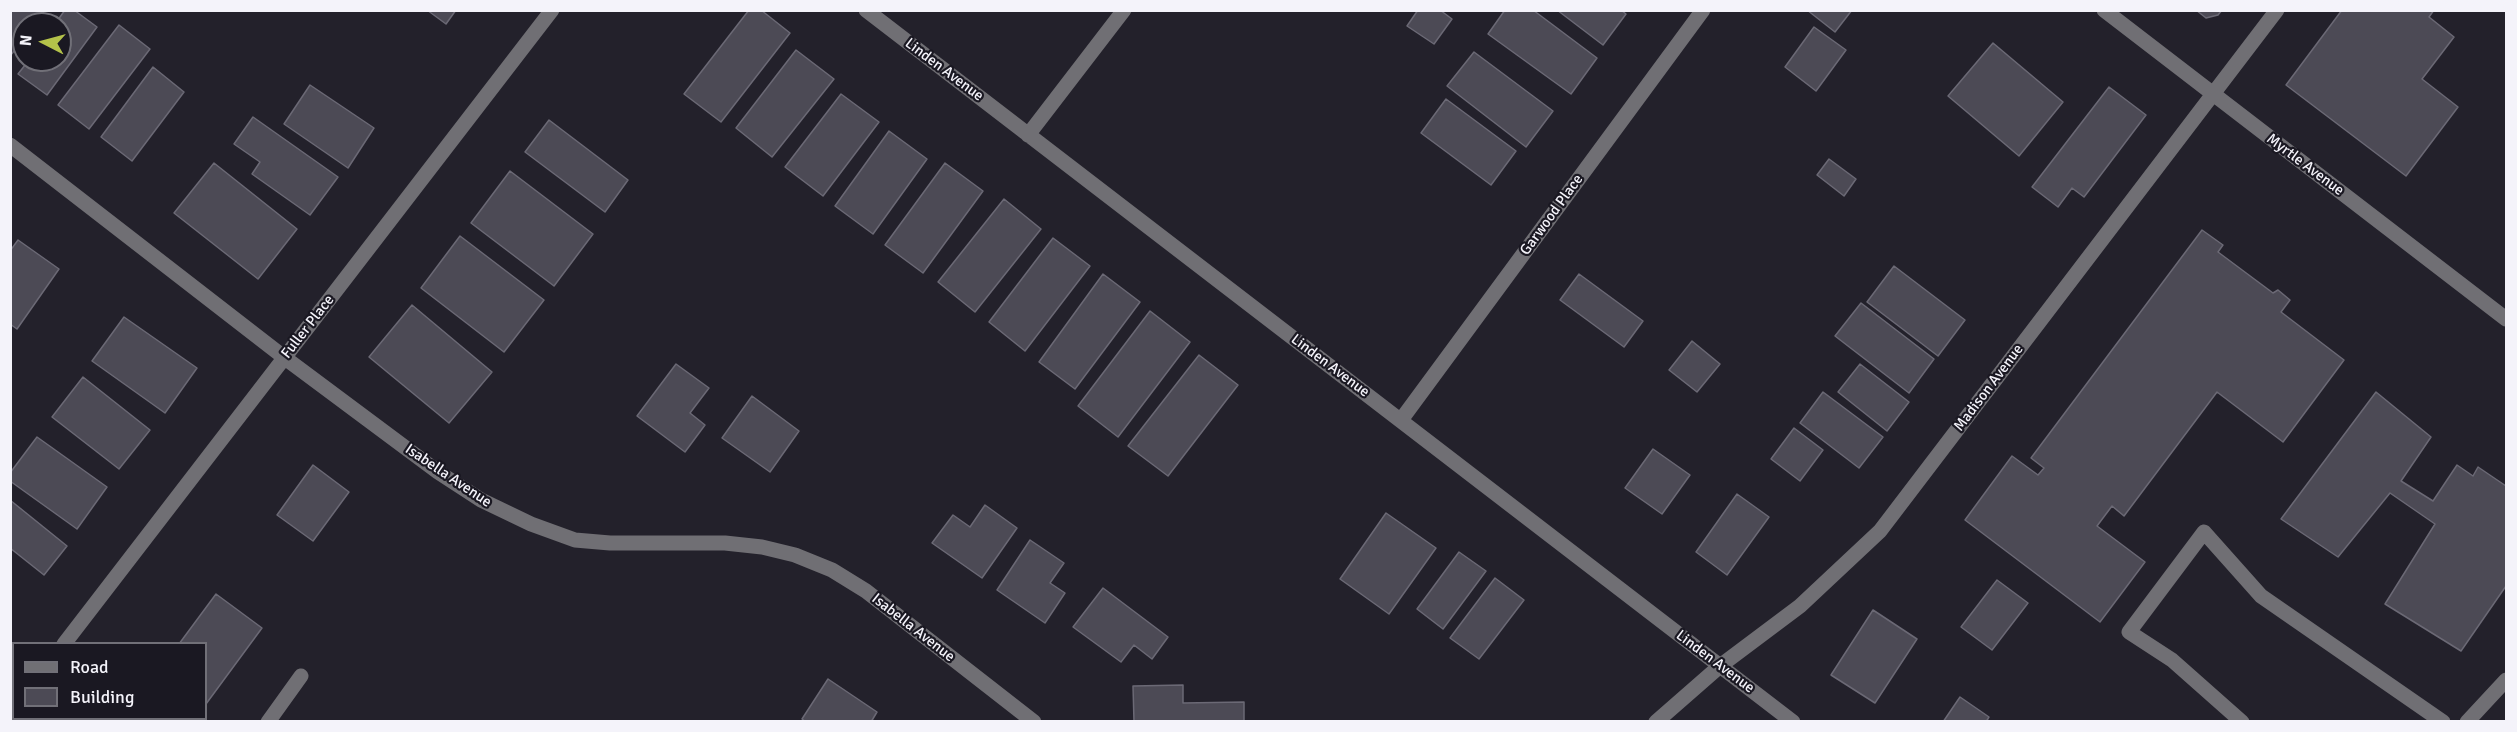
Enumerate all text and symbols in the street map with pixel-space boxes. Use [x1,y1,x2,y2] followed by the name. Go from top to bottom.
[12,12,72,72] north arrow
[16,34,37,47] text: N
[901,35,987,105] street label: Linden Avenue
[2263,130,2347,200] street label: Myrtle Avenue
[1517,171,1587,259] street label: Garwood Place
[278,292,338,362] street label: Fuller Place
[1287,331,1373,401] street label: Linden Avenue
[1950,341,2028,435] street label: Madison Avenue
[401,440,495,512] street label: Isabella Avenue
[868,590,958,666] street label: Isabella Avenue
[1672,627,1758,697] street label: Linden Avenue
[12,642,207,720] legend
[70,656,109,678] text: Road
[70,686,134,708] text: Building

